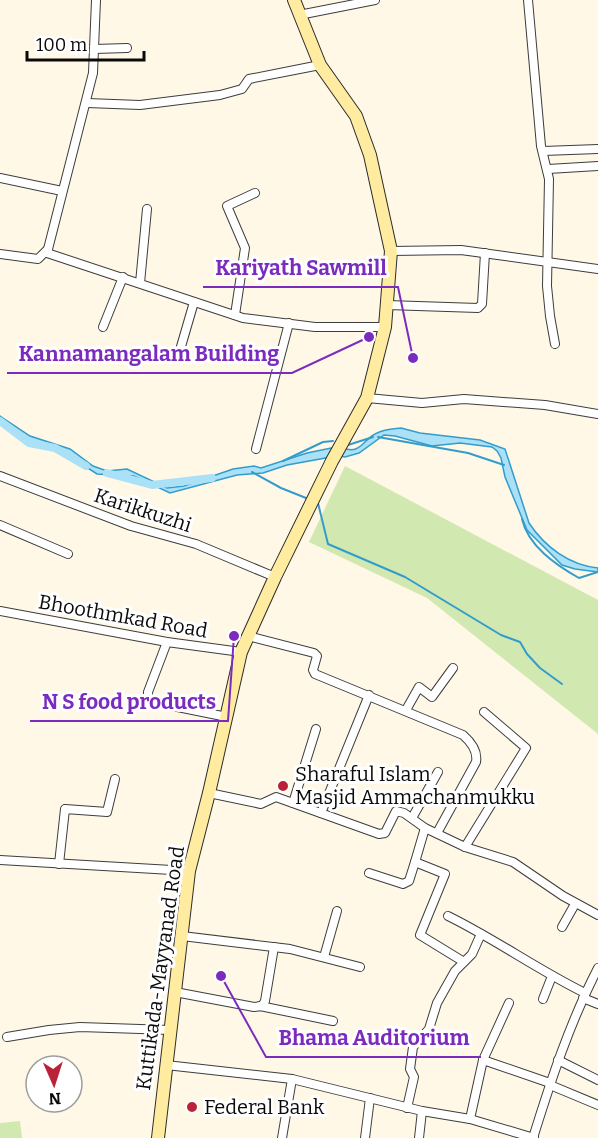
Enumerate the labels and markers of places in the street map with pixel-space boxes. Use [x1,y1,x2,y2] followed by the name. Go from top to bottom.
[203,248,398,287] callout: Kariyath Sawmill
[7,334,292,373] callout: Kannamangalam Building
[30,682,228,721] callout: N S food products
[295,762,535,810] place label: Sharaful Islam Masjid Ammachanmukku
[276,779,290,793] marker: Sharaful Islam Masjid Ammachanmukku
[266,1018,481,1057] callout: Bhama Auditorium
[204,1095,325,1119] place label: Federal Bank
[185,1100,199,1114] marker: Federal Bank

